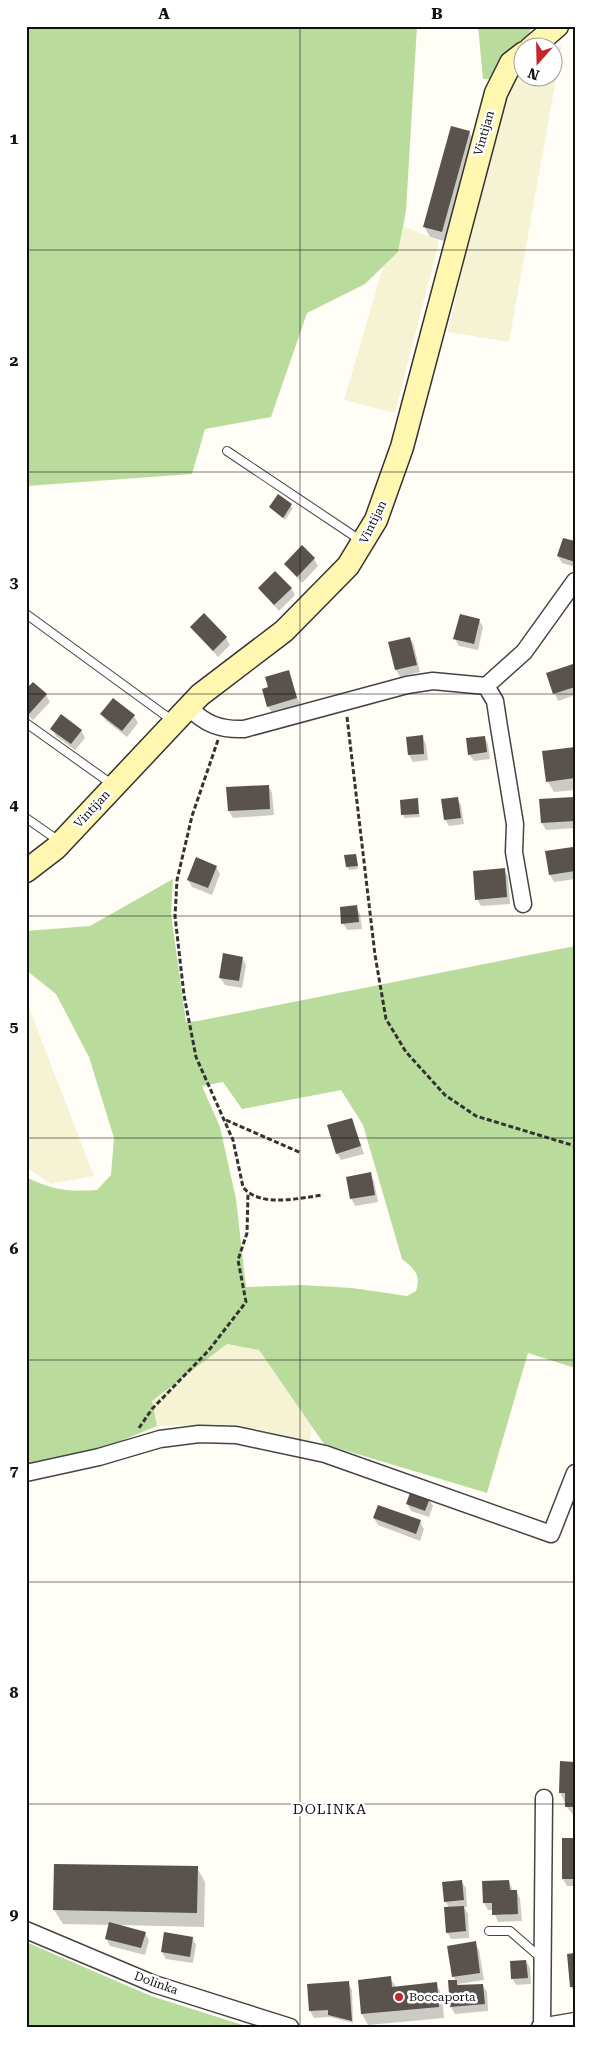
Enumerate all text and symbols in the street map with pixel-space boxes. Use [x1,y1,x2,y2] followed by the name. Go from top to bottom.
[158,4,170,23] text: A
[431,4,443,23] text: B
[514,38,564,88] north arrow
[526,65,541,84] text: N
[471,109,497,157] street label: Vintijan
[10,129,19,148] text: 1
[10,351,19,370] text: 2
[357,498,389,546] street label: Vintijan
[10,573,19,592] text: 3
[71,787,113,831] street label: Vintijan
[10,795,19,814] text: 4
[10,1017,19,1036] text: 5
[10,1239,19,1258] text: 6
[10,1461,19,1480] text: 7
[10,1683,19,1702] text: 8
[293,1801,367,1817] district label: DOLINKA
[10,1905,19,1924] text: 9
[132,1969,180,1998] street label: Dolinka
[409,1990,476,2004] place label: Boccaporta
[393,1991,405,2003] marker: Boccaporta

